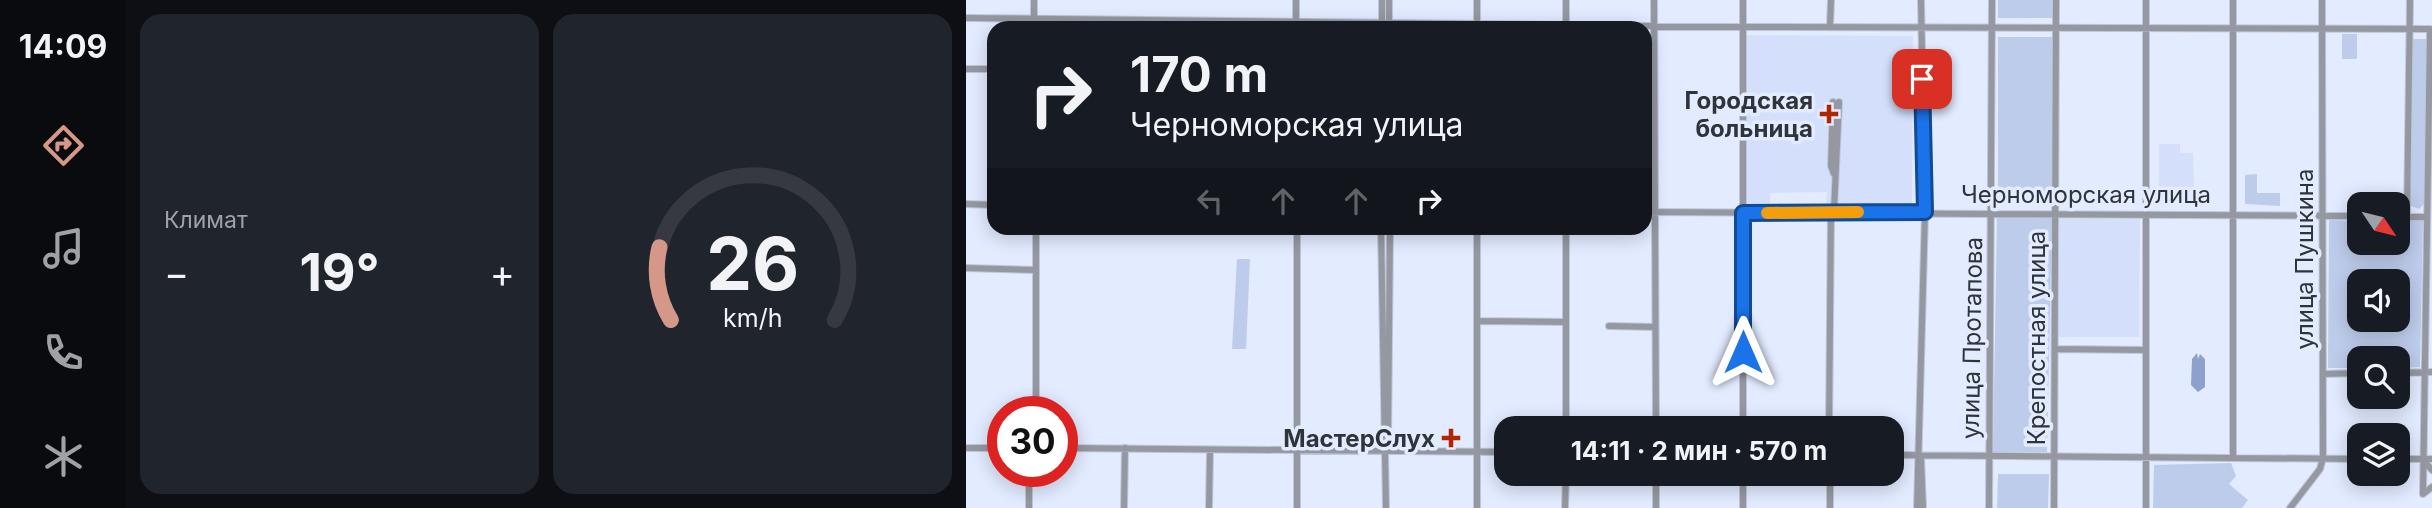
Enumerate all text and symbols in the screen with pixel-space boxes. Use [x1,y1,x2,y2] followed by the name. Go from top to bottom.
[19,27,107,66] text: 14:09
[1130,45,1268,104] text: 170 m
[1015,49,1106,140] icon: right
[1892,49,1952,109] pin
[1903,60,1941,98] icon: arrive
[1684,86,1813,143] place label: Городская больница
[1819,104,1839,124] marker: Городская больница
[1130,105,1463,144] text: Черноморская улица
[39,121,88,170] icon: directions
[2290,169,2319,350] street label: улица Пушкина
[1961,180,2211,209] street label: Черноморская улица
[1191,182,1229,220] icon: left
[1264,182,1302,220] icon: ahead
[1337,182,1375,220] icon: ahead
[1410,182,1448,220] icon: right
[2347,192,2410,256] north arrow
[2347,192,2410,486] map controls
[164,206,248,234] text: Климат
[706,219,799,308] text: 26
[39,224,88,273] icon: music
[2022,231,2051,445] street label: Крепостная улица
[1956,237,1988,439] street label: улица Протапова
[299,241,380,304] text: 19°
[164,250,189,296] text: −
[490,250,515,296] text: +
[2347,269,2410,332] button: sound
[723,303,782,333] text: km/h
[1706,315,1780,389] position arrow
[39,328,88,377] icon: phone
[2347,346,2410,409] button: search
[987,396,1078,487] speed limit sign: 30
[2347,423,2410,486] button: layers
[1283,424,1435,453] place label: МастерСлух
[1441,428,1461,448] marker: МастерСлух
[39,432,88,481] icon: climate
[1571,435,1827,466] text: 14:11 · 2 мин · 570 m

